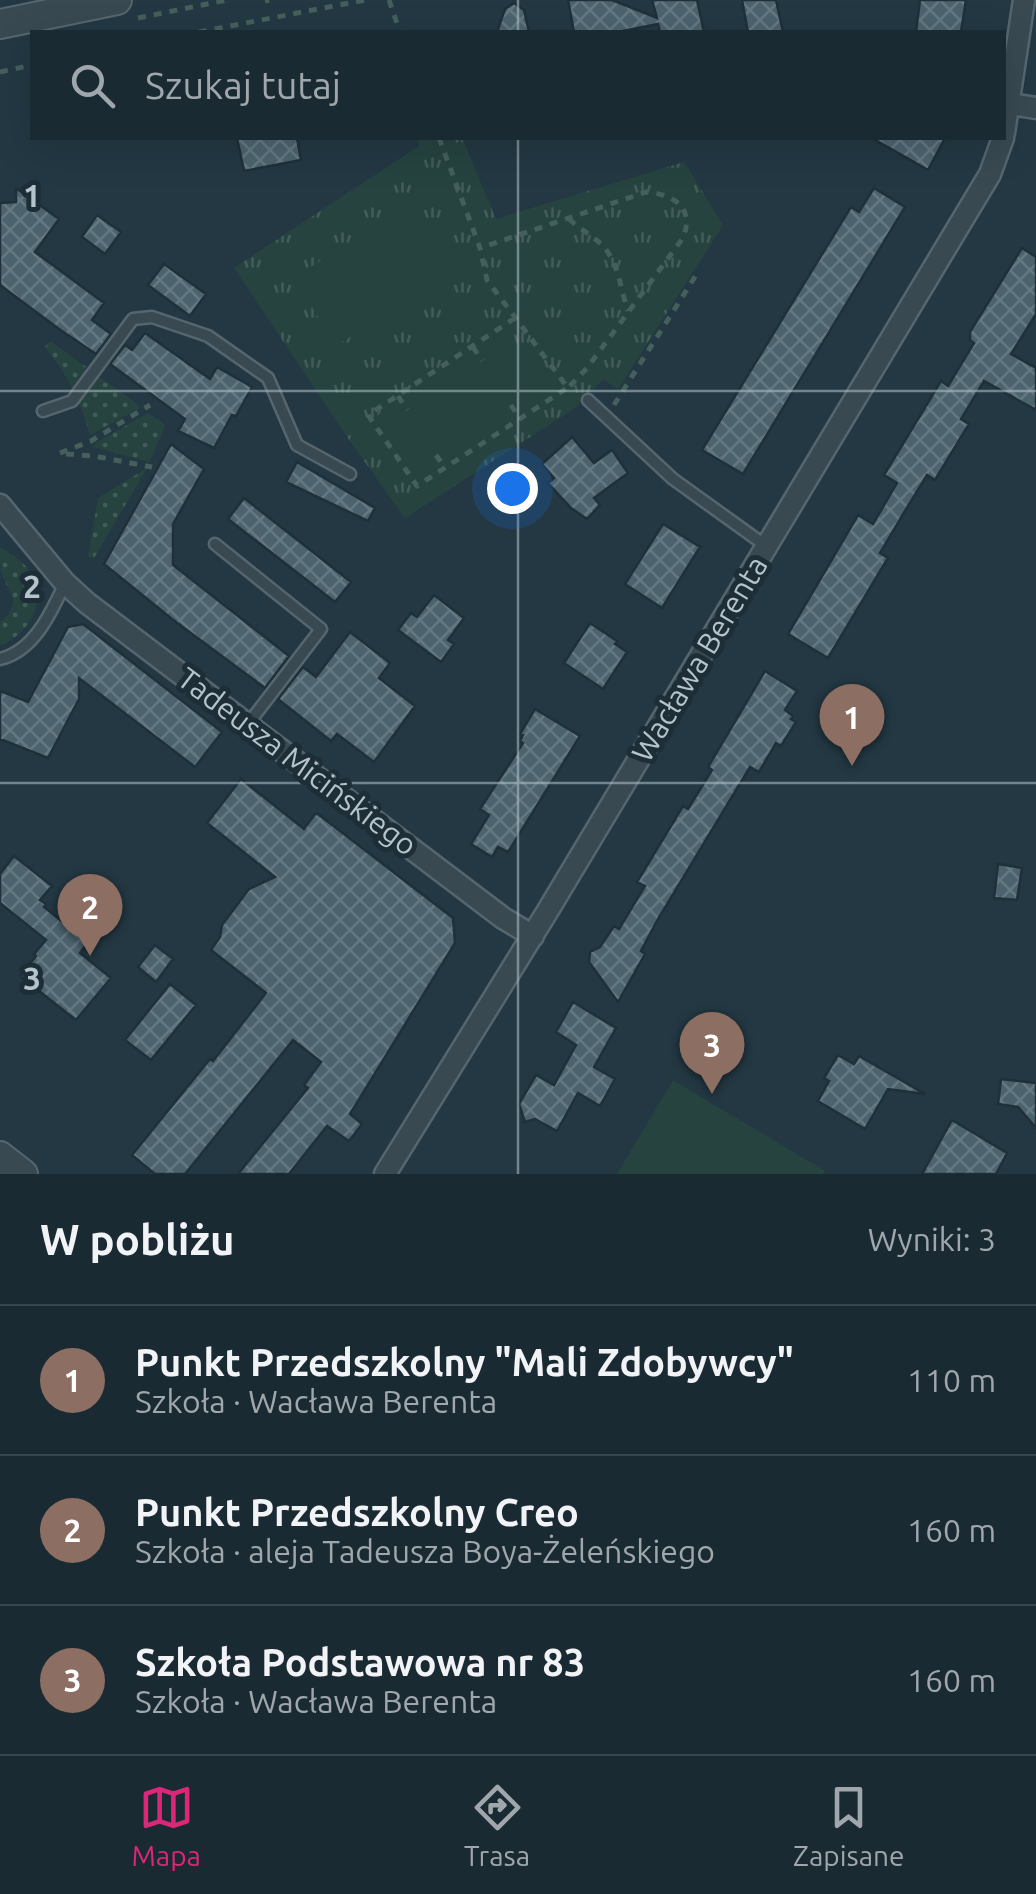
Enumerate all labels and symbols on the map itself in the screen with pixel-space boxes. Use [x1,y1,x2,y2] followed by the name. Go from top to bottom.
[23,177,41,213] text: 1
[487,463,538,514] your location
[624,550,774,767] street label: Wacława Berenta
[23,568,41,604] text: 2
[172,660,424,862] street label: Tadeusza Micińskiego
[820,684,884,766] pin: 1
[58,874,122,956] pin: 2
[23,960,41,996] text: 3
[680,1012,744,1094] pin: 3

